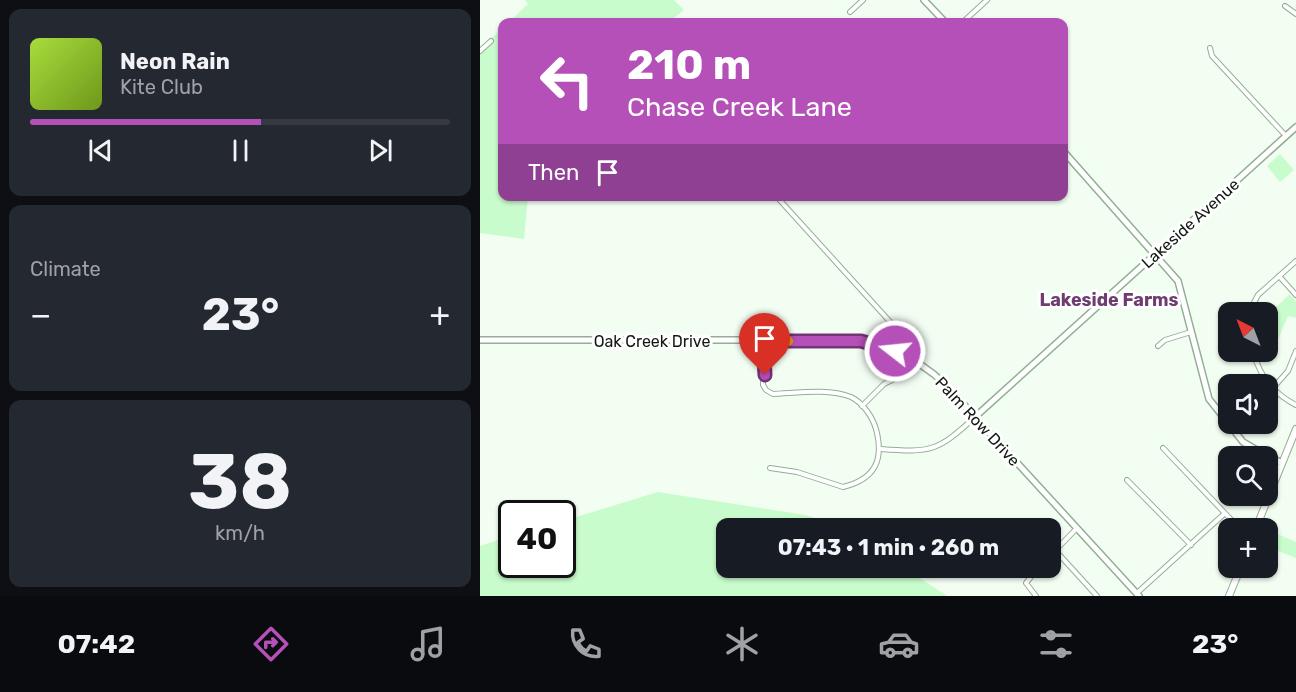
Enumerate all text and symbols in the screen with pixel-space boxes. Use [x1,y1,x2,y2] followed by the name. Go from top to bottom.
[627,40,751,90] text: 210 m
[528,42,606,120] icon: left
[120,48,230,75] text: Neon Rain
[120,75,203,99] text: Kite Club
[627,91,852,123] text: Chase Creek Lane
[84,134,117,167] icon: previous
[224,134,257,167] icon: pause
[364,134,397,167] icon: next
[591,156,624,189] icon: arrive
[528,159,579,186] text: Then
[1138,175,1243,272] street label: Lakeside Avenue
[30,257,101,281] text: Climate
[202,288,279,341] text: 23°
[1039,289,1179,311] district label: Lakeside Farms
[30,295,51,334] text: −
[429,295,450,334] text: +
[1218,302,1278,362] north arrow
[1218,302,1278,578] map controls
[739,313,790,375] pin
[863,319,927,383] position arrow
[748,322,781,355] icon: arrive
[594,332,710,351] street label: Oak Creek Drive
[931,373,1024,470] street label: Palm Row Drive
[1218,374,1278,434] button: sound
[188,435,292,528] text: 38
[1218,446,1278,506] button: search
[498,500,576,578] speed limit sign: 40
[1218,518,1278,578] button: +
[215,521,265,545] text: km/h
[778,534,999,561] text: 07:43 · 1 min · 260 m
[250,623,292,665] icon: directions
[407,623,449,665] icon: music
[564,623,606,665] icon: phone
[721,623,763,665] icon: climate
[878,623,920,665] icon: car
[1035,623,1077,665] icon: filters
[57,628,135,660] text: 07:42
[1192,628,1238,660] text: 23°

